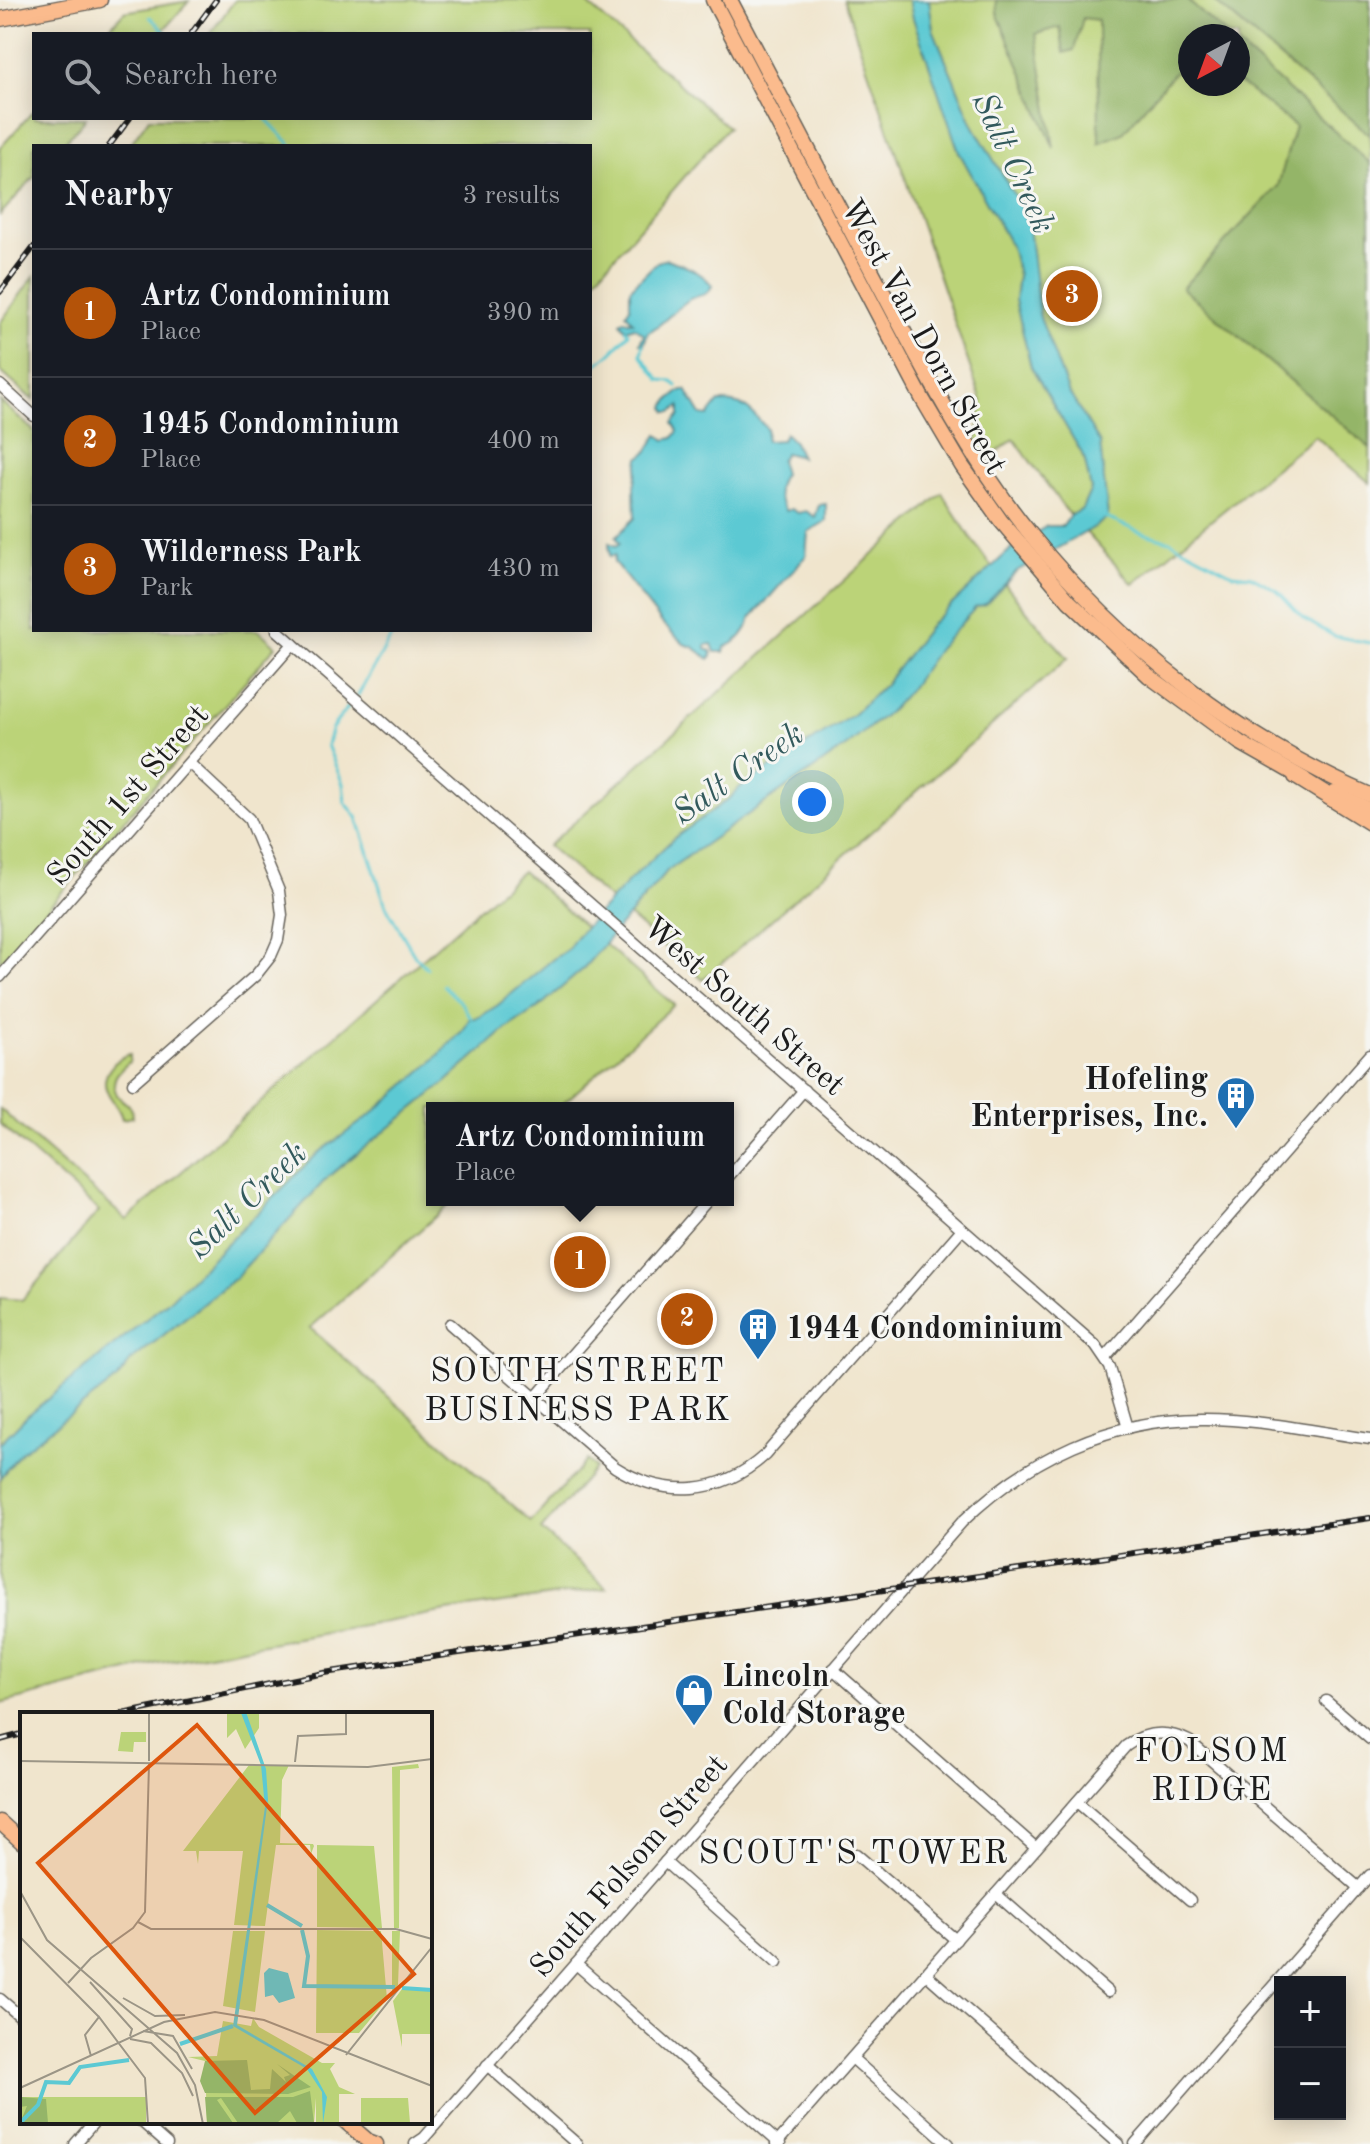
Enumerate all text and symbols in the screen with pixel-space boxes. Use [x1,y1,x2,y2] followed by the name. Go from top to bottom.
[1178,24,1250,96] north arrow
[32,32,592,120] search box
[60,54,104,98] icon: search
[124,61,278,91] text: Search here
[965,87,1060,239] water label: Salt Creek
[64,179,174,213] text: Nearby
[462,183,560,209] text: 3 results
[833,195,1011,480] street label: West Van Dorn Street
[1046,266,1098,326] pin: 3
[140,282,391,312] text: Artz Condominium
[82,300,98,326] text: 1
[487,300,560,326] text: 390 m
[140,319,201,345] text: Place
[140,410,400,440] text: 1945 Condominium
[82,428,98,454] text: 2
[487,428,560,454] text: 400 m
[140,447,201,473] text: Place
[140,538,362,568] text: Wilderness Park
[82,556,98,582] text: 3
[487,556,560,582] text: 430 m
[140,575,194,601] text: Park
[42,700,216,892] street label: South 1st Street
[667,717,811,832] water label: Salt Creek
[792,782,832,822] your location
[636,912,850,1103] street label: West South Street
[970,1065,1208,1134] place label: Hofeling Enterprises, Inc.
[1215,1075,1257,1130] building icon: Hofeling Enterprises, Inc.
[426,1102,734,1206] popup
[455,1123,705,1153] text: Artz Condominium
[182,1136,314,1266] water label: Salt Creek
[455,1160,516,1186] text: Place
[554,1232,606,1292] pin: 1
[661,1289,713,1349] pin: 2
[737,1306,779,1361] building icon: 1944 Condominium
[786,1314,1063,1346] place label: 1944 Condominium
[424,1355,732,1428] district label: SOUTH STREET BUSINESS PARK
[722,1662,906,1731] place label: Lincoln Cold Storage
[673,1672,715,1727] shop icon: Lincoln Cold Storage
[20,1712,432,2124] inset map
[1135,1735,1289,1808] district label: FOLSOM RIDGE
[525,1750,735,1984] street label: South Folsom Street
[698,1837,1010,1871] district label: SCOUT'S TOWER
[1274,1976,1346,2120] map controls
[1274,1976,1346,2048] button: +
[1274,2048,1346,2120] button: −

